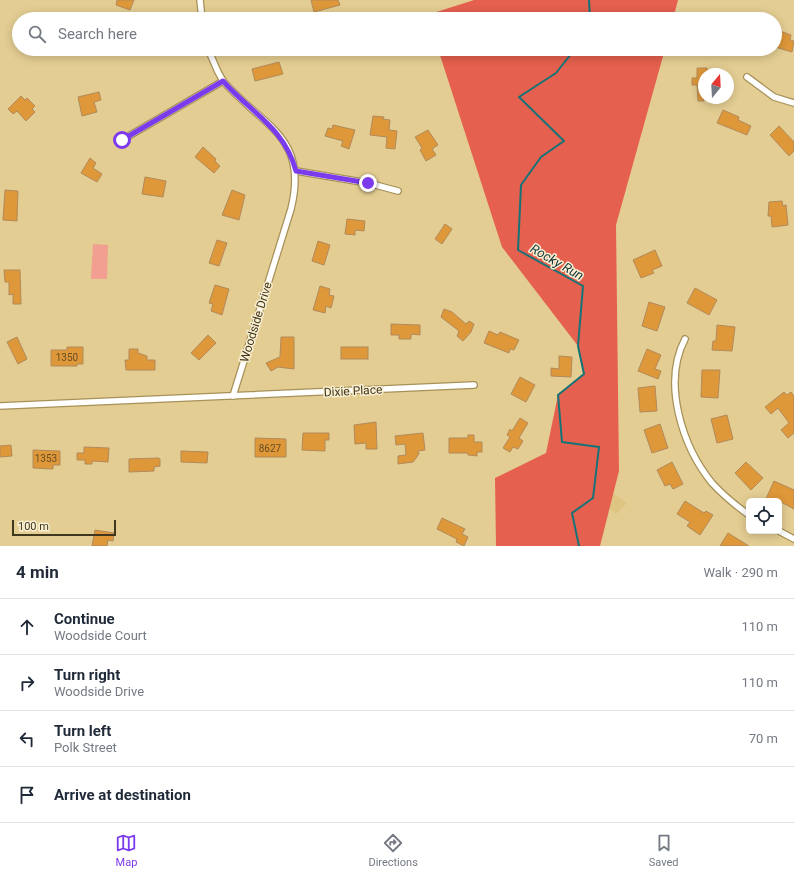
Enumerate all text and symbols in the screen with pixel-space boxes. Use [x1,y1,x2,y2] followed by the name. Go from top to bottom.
[12,12,782,56] search box
[26,23,48,45] icon: search
[58,25,137,43] text: Search here
[698,68,734,104] north arrow
[113,131,131,149] route start
[359,174,377,192] route end
[528,241,586,283] water label: Rocky Run
[237,280,275,364] street label: Woodside Drive
[56,352,79,363] house number: 1350
[323,382,383,400] street label: Dixie Place
[259,443,282,454] house number: 8627
[35,453,57,464] house number: 1353
[746,498,782,534] map controls
[746,498,782,534] button: locate
[12,518,116,537] scale bar
[18,520,49,533] text: 100 m
[16,562,59,582] text: 4 min
[703,565,778,580] text: Walk · 290 m
[54,610,115,628] text: Continue
[16,616,38,638] icon: ahead
[741,619,778,634] text: 110 m
[54,628,147,643] text: Woodside Court
[54,666,120,684] text: Turn right
[16,672,38,694] icon: right
[741,675,778,690] text: 110 m
[54,684,144,699] text: Woodside Drive
[54,722,111,740] text: Turn left
[16,728,38,750] icon: left
[749,731,778,746] text: 70 m
[54,740,117,755] text: Polk Street
[16,784,38,806] icon: arrive
[54,786,191,804] text: Arrive at destination
[115,832,137,869] tab: Map
[368,832,418,869] tab: Directions
[649,832,679,869] tab: Saved

